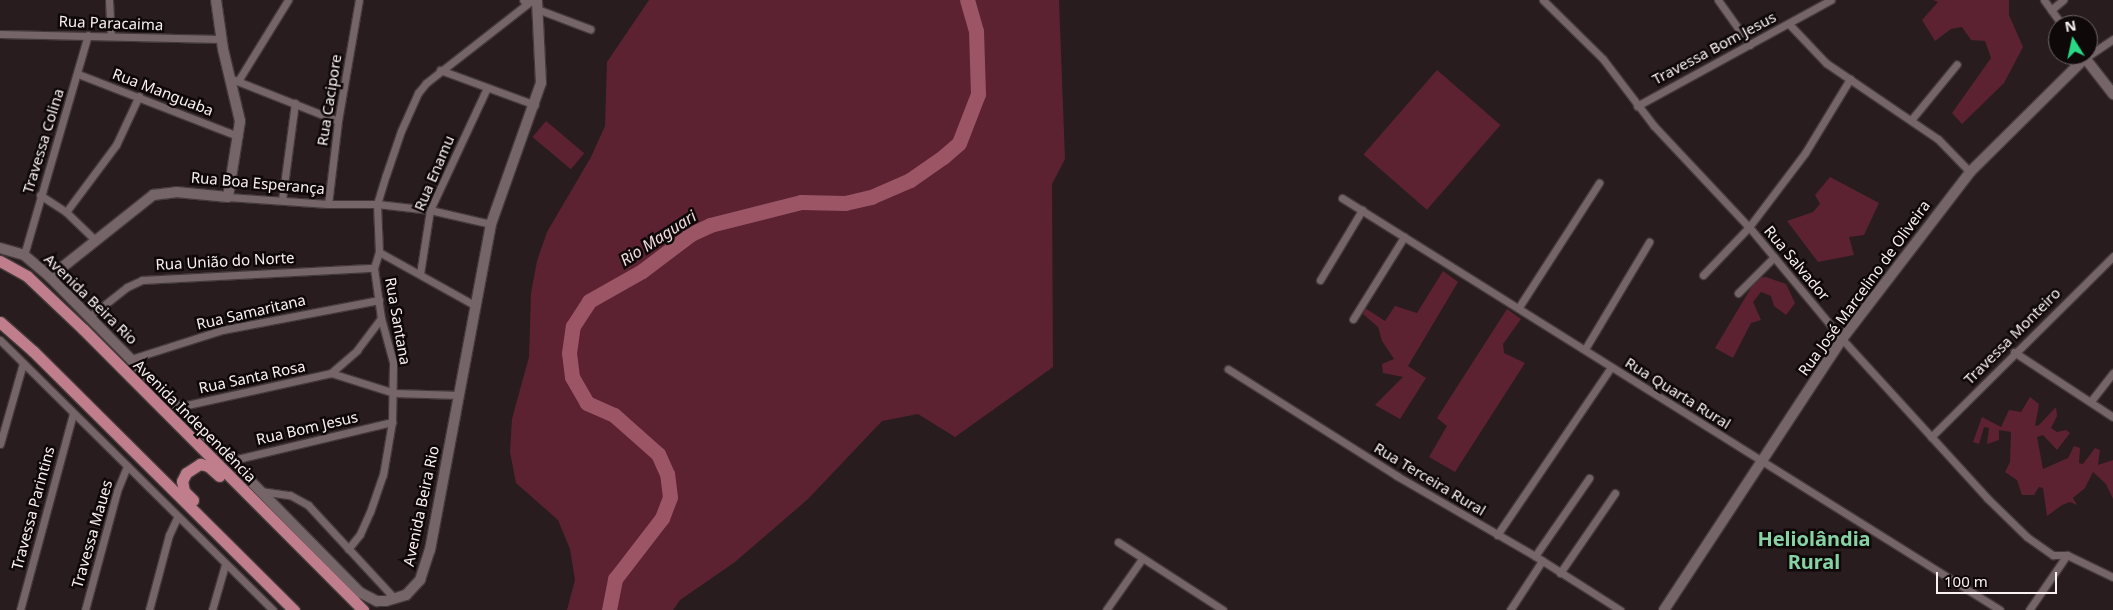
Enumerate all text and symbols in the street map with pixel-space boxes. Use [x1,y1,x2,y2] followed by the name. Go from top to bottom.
[1649,8,1779,88] street label: Travessa Bom Jesus
[58,12,164,34] street label: Rua Paracaima
[2048,15,2098,65] north arrow
[2063,15,2078,36] text: N
[313,53,345,147] street label: Rua Cacipore
[110,64,216,120] street label: Rua Manguaba
[19,86,67,196] street label: Travessa Colina
[410,133,458,213] street label: Rua Enamu
[190,168,326,198] street label: Rua Boa Esperança
[1794,197,1934,379] street label: Rua José Marcelino de Oliveira
[616,206,700,270] water label: Rio Maguari
[1761,222,1833,304] street label: Rua Salvador
[155,248,295,274] street label: Rua União do Norte
[41,250,141,348] street label: Avenida Beira Rio
[381,276,415,366] street label: Rua Santana
[1960,284,2064,388] street label: Travessa Monteiro
[195,291,307,333] street label: Rua Samaritana
[1622,353,1734,433] street label: Rua Quarta Rural
[130,356,260,486] street label: Avenida Independência
[197,357,307,397] street label: Rua Santa Rosa
[254,408,360,448] street label: Rua Bom Jesus
[1371,439,1489,519] street label: Rua Terceira Rural
[8,444,58,572] street label: Travessa Parintins
[399,444,443,568] street label: Avenida Beira Rio
[68,478,116,590] street label: Travessa Maues
[1757,527,1871,574] district label: Heliolândia Rural
[1938,562,2059,594] scale bar
[1944,571,1988,591] text: 100 m

